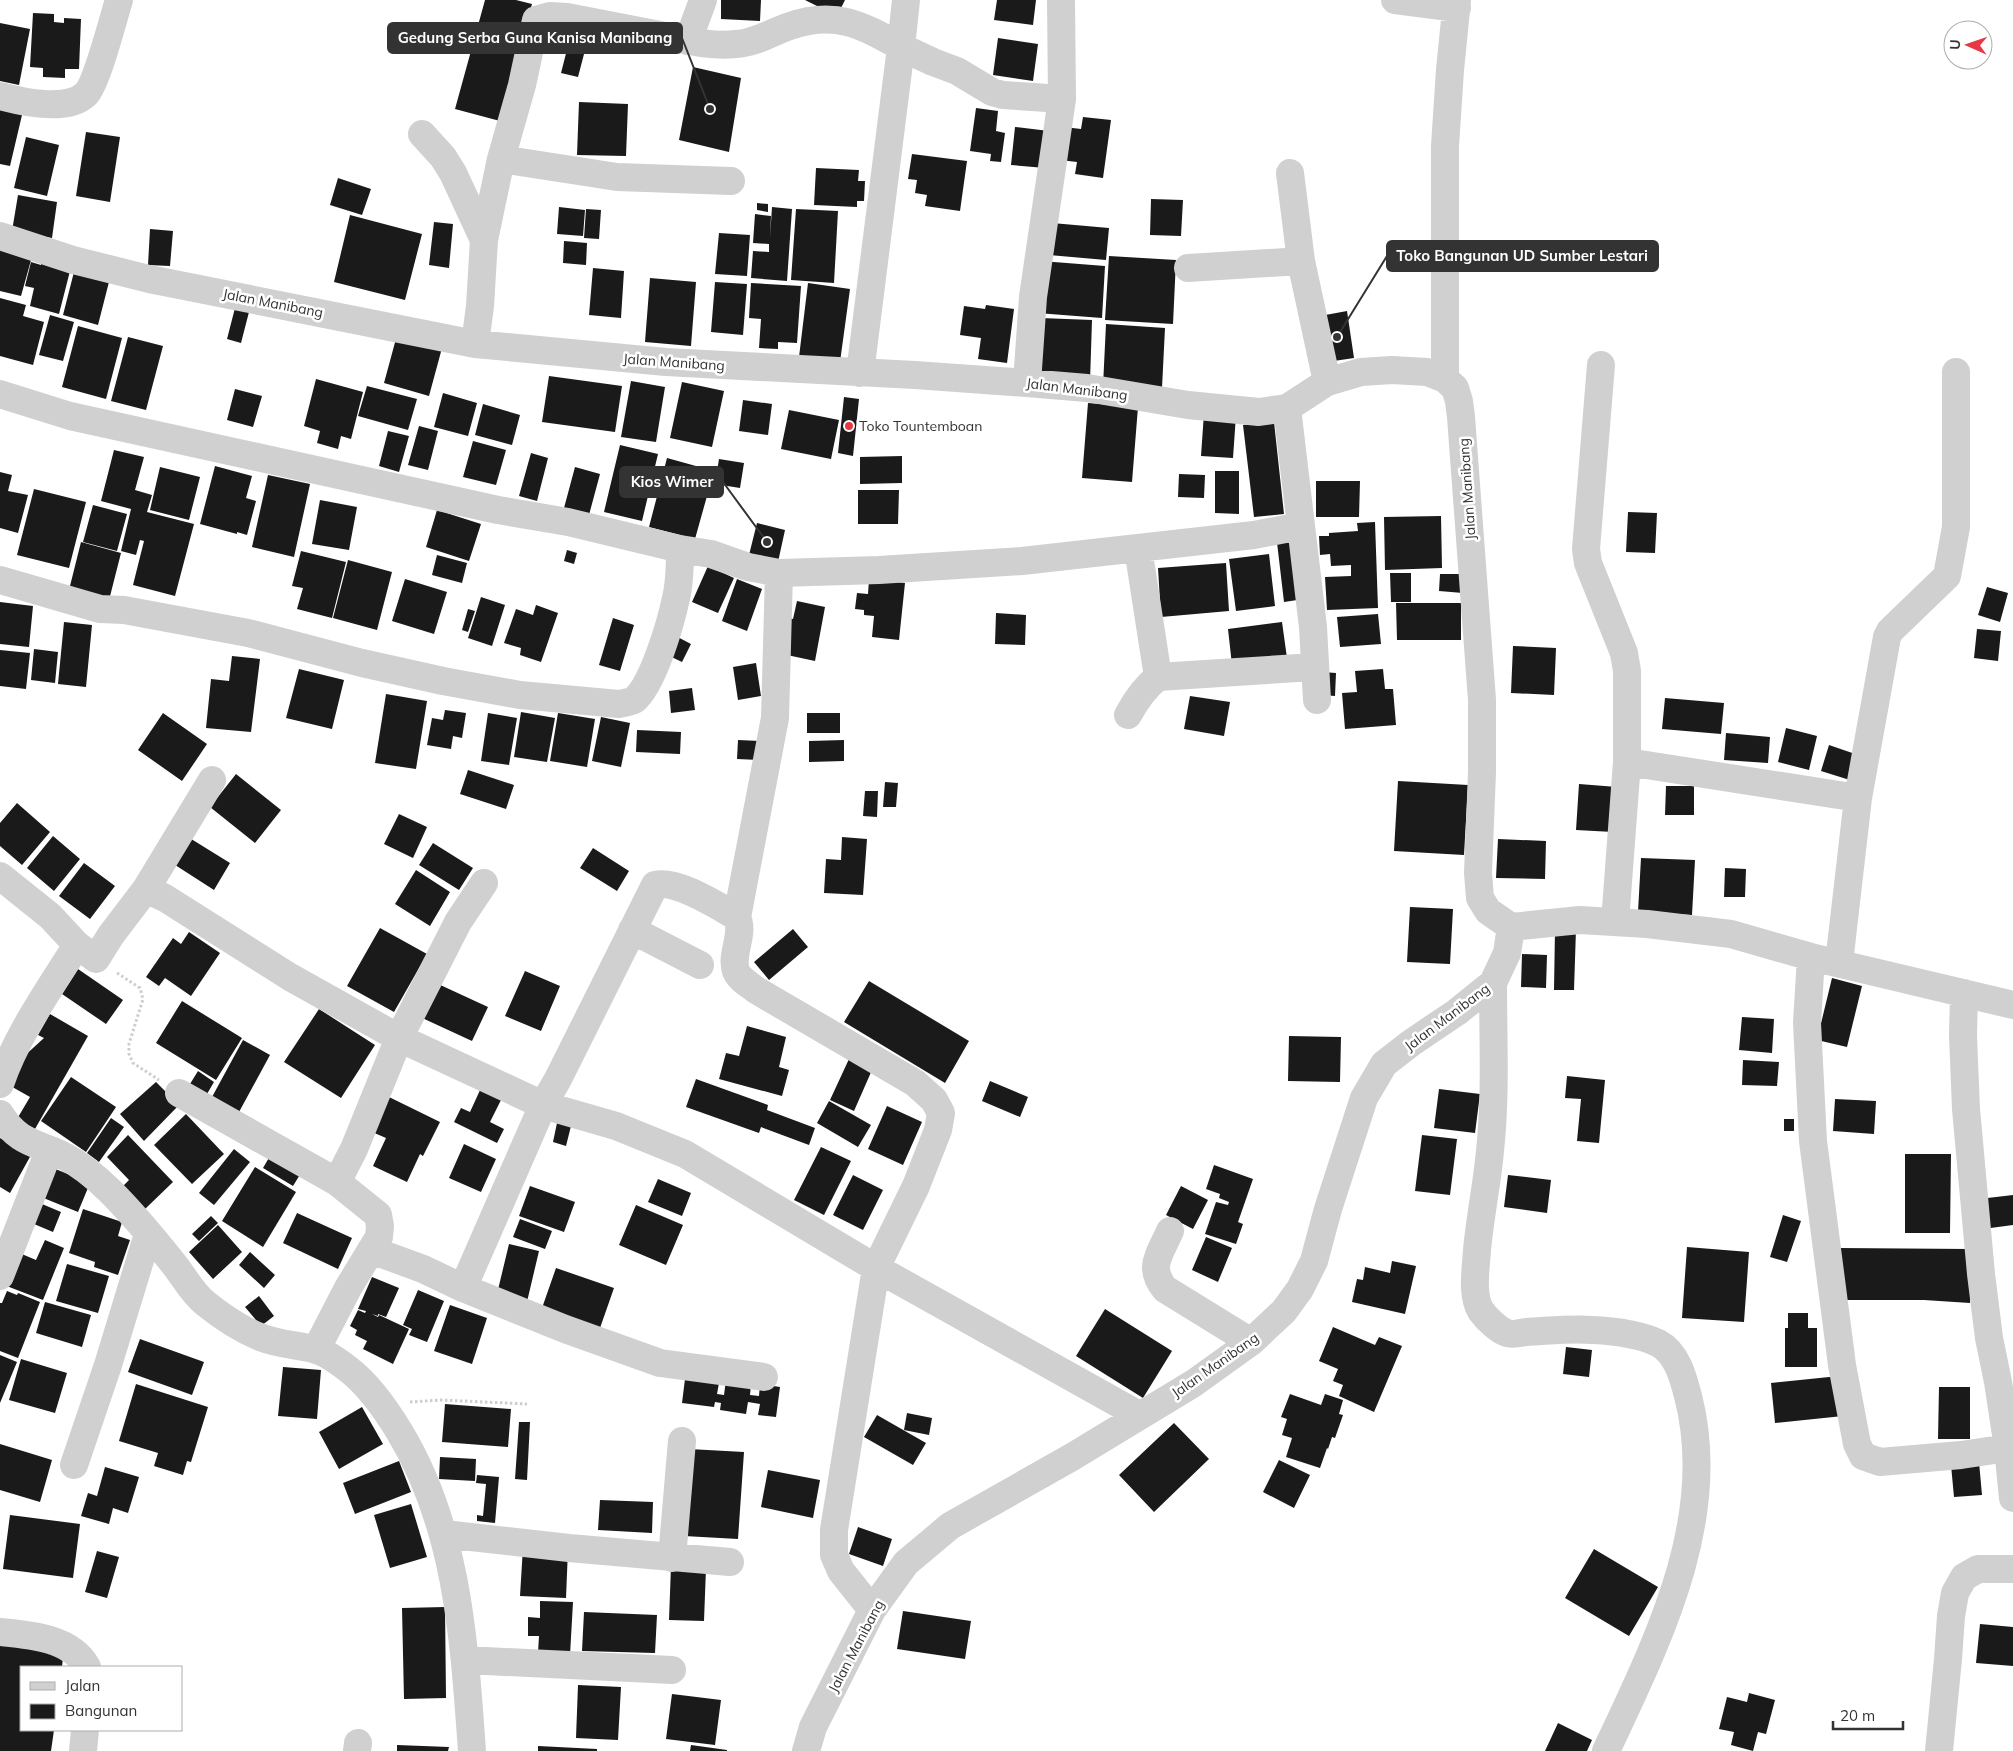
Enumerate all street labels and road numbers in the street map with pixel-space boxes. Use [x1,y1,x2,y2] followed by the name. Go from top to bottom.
[221,284,325,322] street label: Jalan Manibang
[622,349,726,375] street label: Jalan Manibang
[1025,374,1129,404] street label: Jalan Manibang
[1454,437,1480,541] street label: Jalan Manibang
[1401,979,1493,1055] street label: Jalan Manibang
[1168,1328,1262,1402] street label: Jalan Manibang
[824,1597,888,1695] street label: Jalan Manibang

